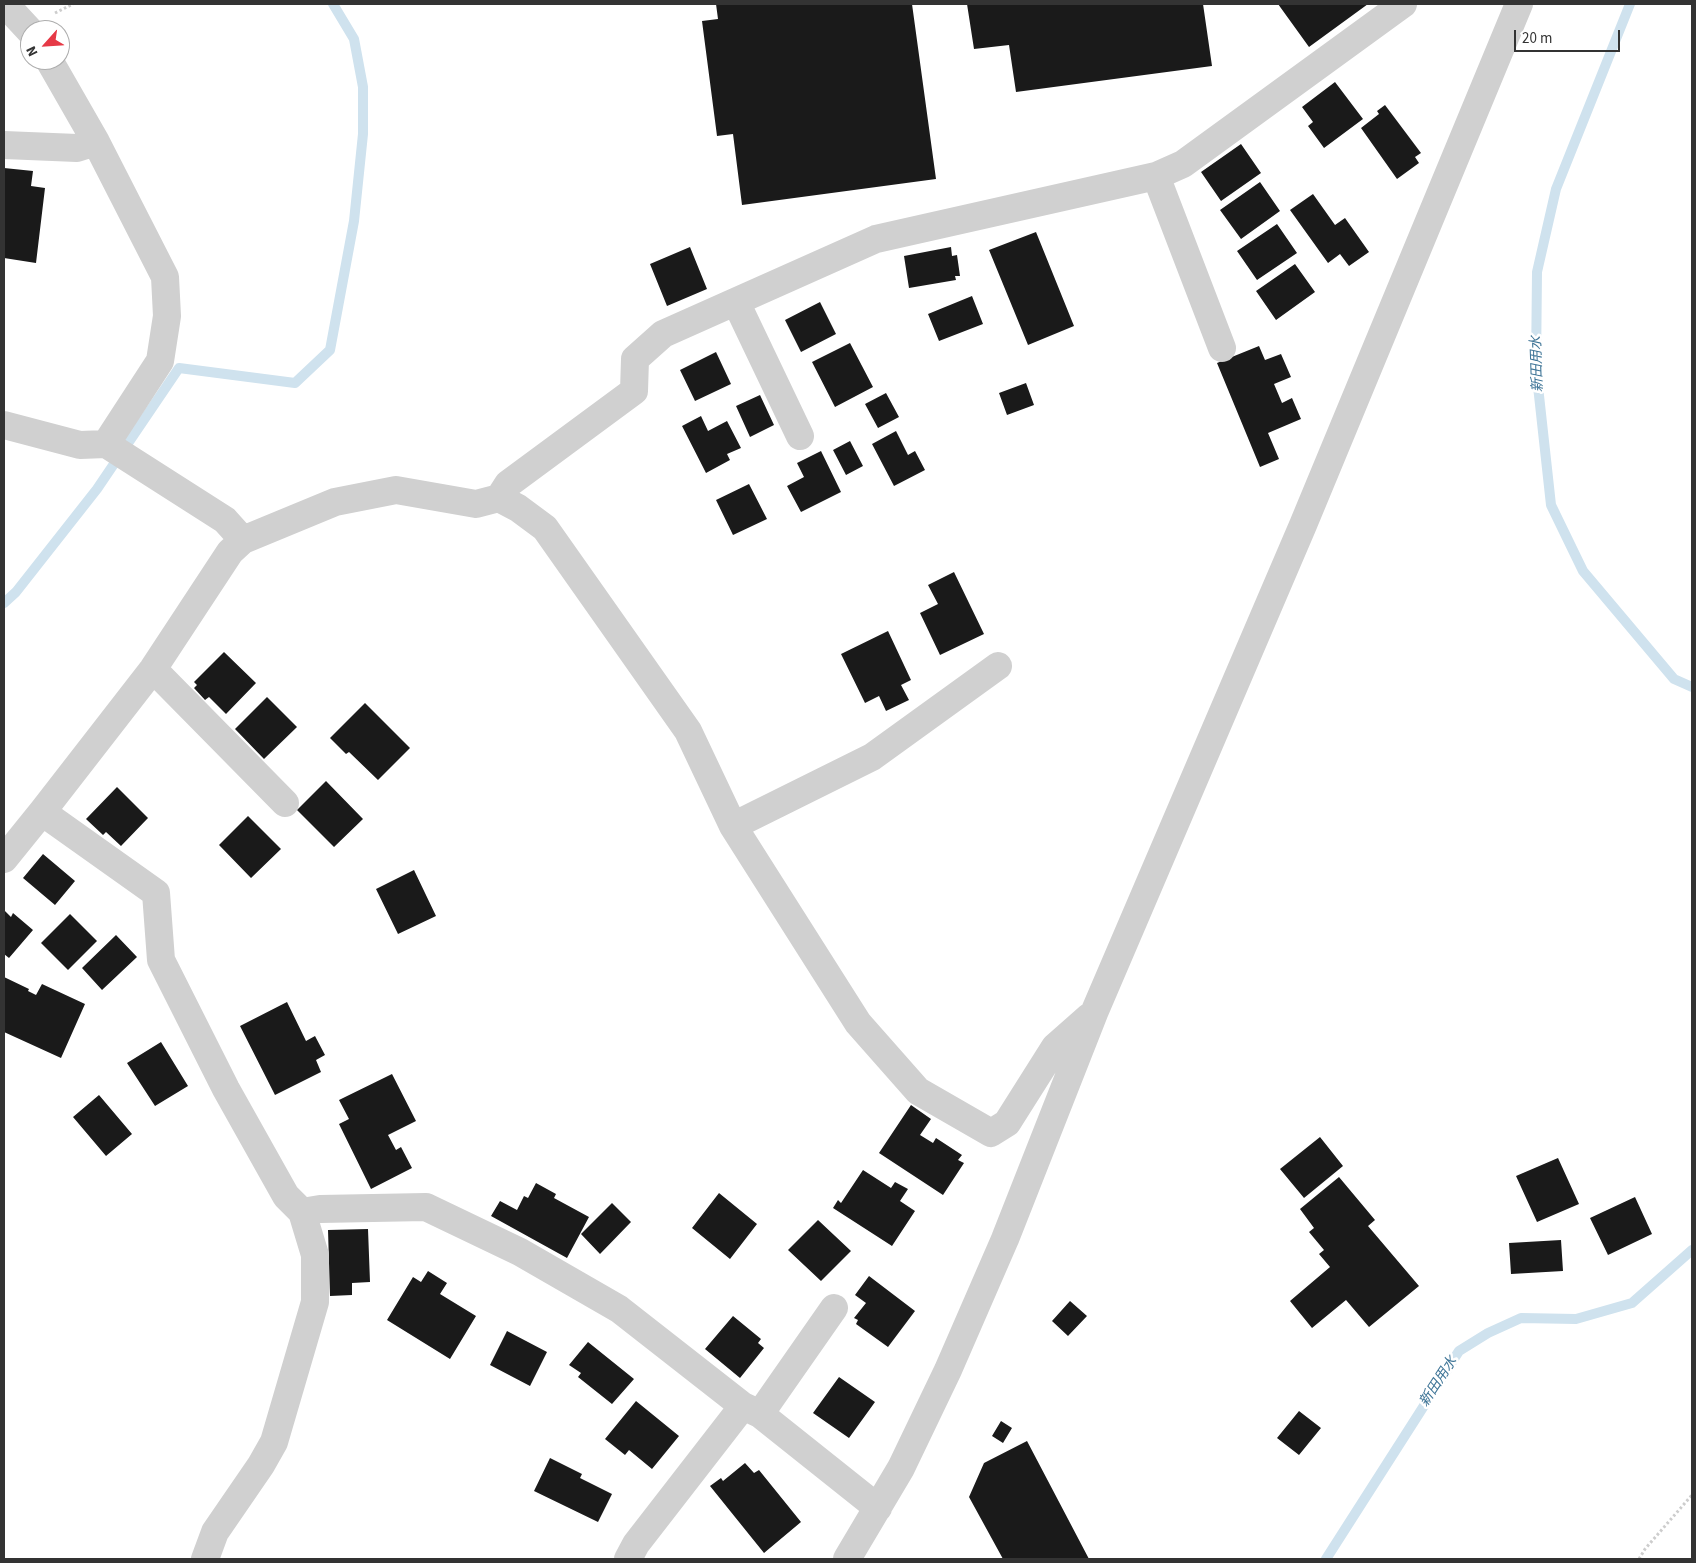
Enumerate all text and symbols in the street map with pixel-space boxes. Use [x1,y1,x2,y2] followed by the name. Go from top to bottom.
[20,20,70,70] north arrow
[1516,20,1622,52] scale bar
[1522,28,1552,49] text: 20 m
[21,43,43,60] text: N
[1529,336,1547,392] water label: 新田用水
[1417,1354,1461,1410] water label: 新田用水

